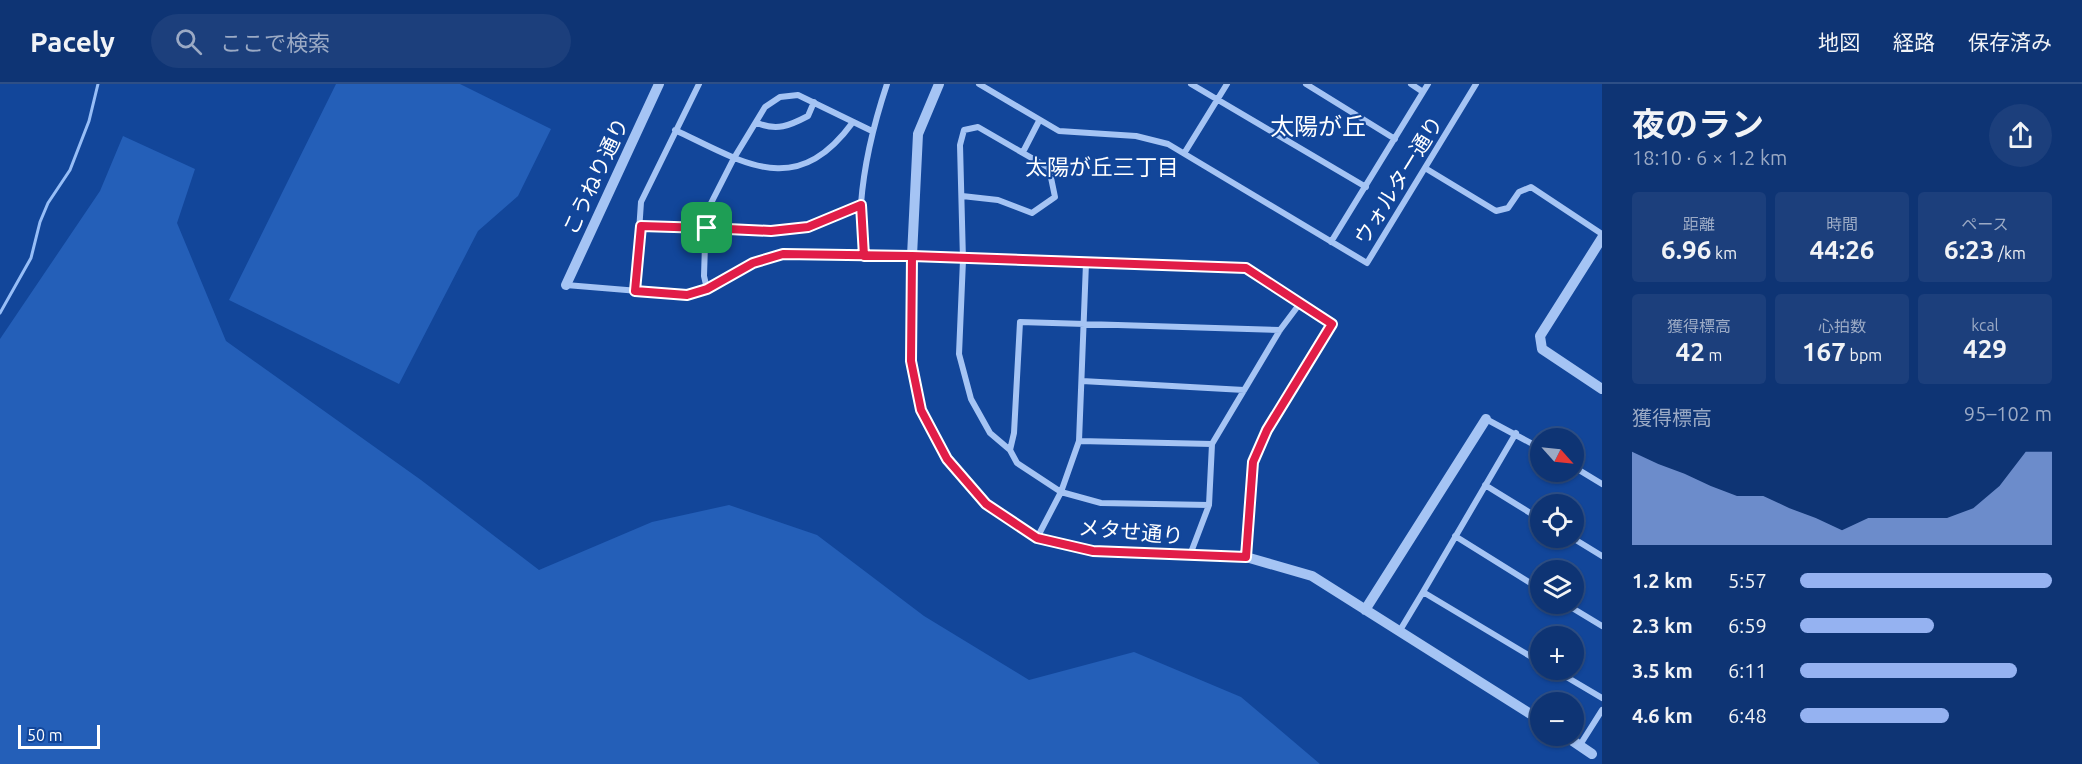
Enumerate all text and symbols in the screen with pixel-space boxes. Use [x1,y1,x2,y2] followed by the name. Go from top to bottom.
[151,14,571,68] search box
[172,25,205,58] icon: search
[30,26,115,57] text: Pacely
[220,30,330,55] text: ここで検索
[1818,30,1860,54] text: 地図
[1893,30,1935,54] text: 経路
[1968,30,2052,54] text: 保存済み
[1989,104,2052,167] button: share
[1632,105,1764,142] text: 夜のラン
[1349,111,1447,249] street label: ウォルター通り
[1270,113,1366,140] district label: 太陽が丘
[557,114,633,238] street label: こうねり通り
[1632,146,1787,169] text: 18:10 · 6 × 1.2 km
[1025,154,1179,179] district label: 太陽が丘三丁目
[681,202,732,253] pin
[690,211,723,244] icon: arrive
[1683,215,1715,233] text: 距離
[1826,215,1858,233] text: 時間
[1961,215,2009,233] text: ペース
[1661,235,1711,264] text: 6.96
[1809,235,1875,264] text: 44:26
[1944,235,1994,264] text: 6:23
[1711,244,1737,262] text: km
[1994,244,2026,262] text: /km
[1971,316,1999,334] text: kcal
[1667,317,1731,335] text: 獲得標高
[1818,317,1866,335] text: 心拍数
[1963,334,2007,363] text: 429
[1676,337,1705,366] text: 42
[1802,337,1846,366] text: 167
[1705,346,1722,364] text: m
[1846,346,1882,364] text: bpm
[1964,402,2052,425] text: 95–102 m
[1632,406,1712,429] text: 獲得標高
[1530,428,1584,482] north arrow
[1530,428,1584,746] map controls
[1530,494,1584,548] button: locate
[1078,514,1184,548] street label: メタせ通り
[1530,560,1584,614] button: layers
[1632,569,1693,592] text: 1.2 km
[1728,569,1767,592] text: 5:57
[1632,614,1693,637] text: 2.3 km
[1728,614,1767,637] text: 6:59
[1530,626,1584,680] button: +
[1632,659,1693,682] text: 3.5 km
[1728,659,1767,682] text: 6:11
[1530,692,1584,746] button: −
[1632,704,1693,727] text: 4.6 km
[1728,704,1767,727] text: 6:48
[18,722,100,750] scale bar
[27,726,63,744] text: 50 m

